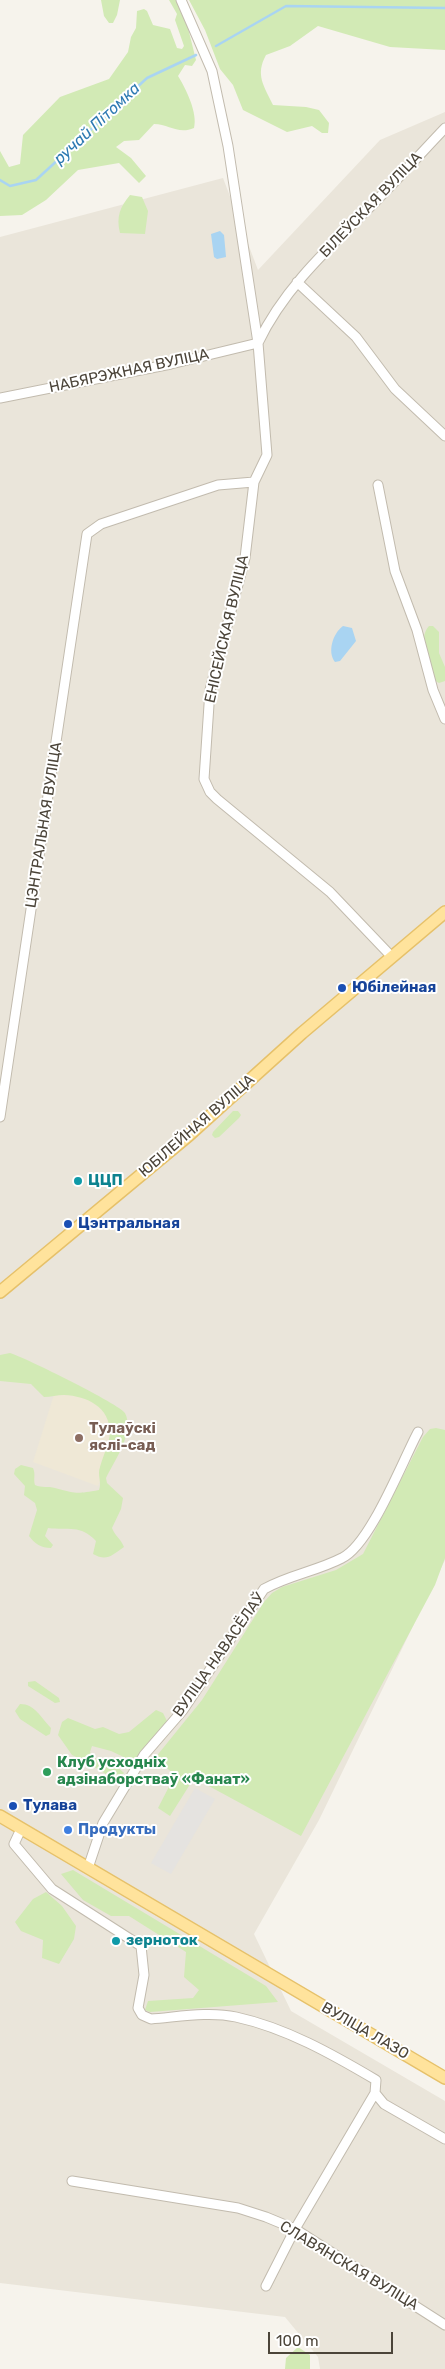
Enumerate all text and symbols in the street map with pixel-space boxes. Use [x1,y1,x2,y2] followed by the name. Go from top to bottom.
[50,79,144,169] water label: ручай Пітомка
[316,149,426,261] street label: БІЛЕЎСКАЯ ВУЛІЦА
[47,345,211,397] street label: НАБЯРЭЖНАЯ ВУЛІЦА
[201,553,253,705] street label: ЕНІСЕЙСКАЯ ВУЛІЦА
[22,741,66,909] street label: ЦЭНТРАЛЬНАЯ ВУЛІЦА
[352,979,436,997] place label: Юбілейная
[336,982,348,994] marker: Юбілейная
[136,1071,258,1181] street label: ЮБІЛЕЙНАЯ ВУЛІЦА
[88,1172,123,1190] place label: ЦЦП
[72,1175,84,1187] marker: ЦЦП
[78,1215,180,1233] place label: Цэнтральная
[62,1218,74,1230] marker: Цэнтральная
[89,1420,156,1455] place label: Тулаўскі яслі-сад
[73,1432,85,1444] marker: Тулаўскі яслі-сад
[169,1590,269,1720] street label: ВУЛІЦА НАВАСЁЛАЎ
[57,1754,250,1789] place label: Клуб усходніх адзінаборстваў «Фанат»
[41,1766,53,1778] marker: Клуб усходніх адзінаборстваў «Фанат»
[23,1797,77,1815] place label: Тулава
[7,1800,19,1812] marker: Тулава
[78,1821,156,1839] place label: Продукты
[62,1824,74,1836] marker: Продукты
[126,1932,198,1950] place label: зерноток
[110,1935,122,1947] marker: зерноток
[318,1999,412,2063] street label: ВУЛІЦА ЛАЗО
[276,2217,422,2315] street label: СЛАВЯНСКАЯ ВУЛІЦА
[270,2322,395,2354] scale bar
[276,2332,318,2350] text: 100 m

